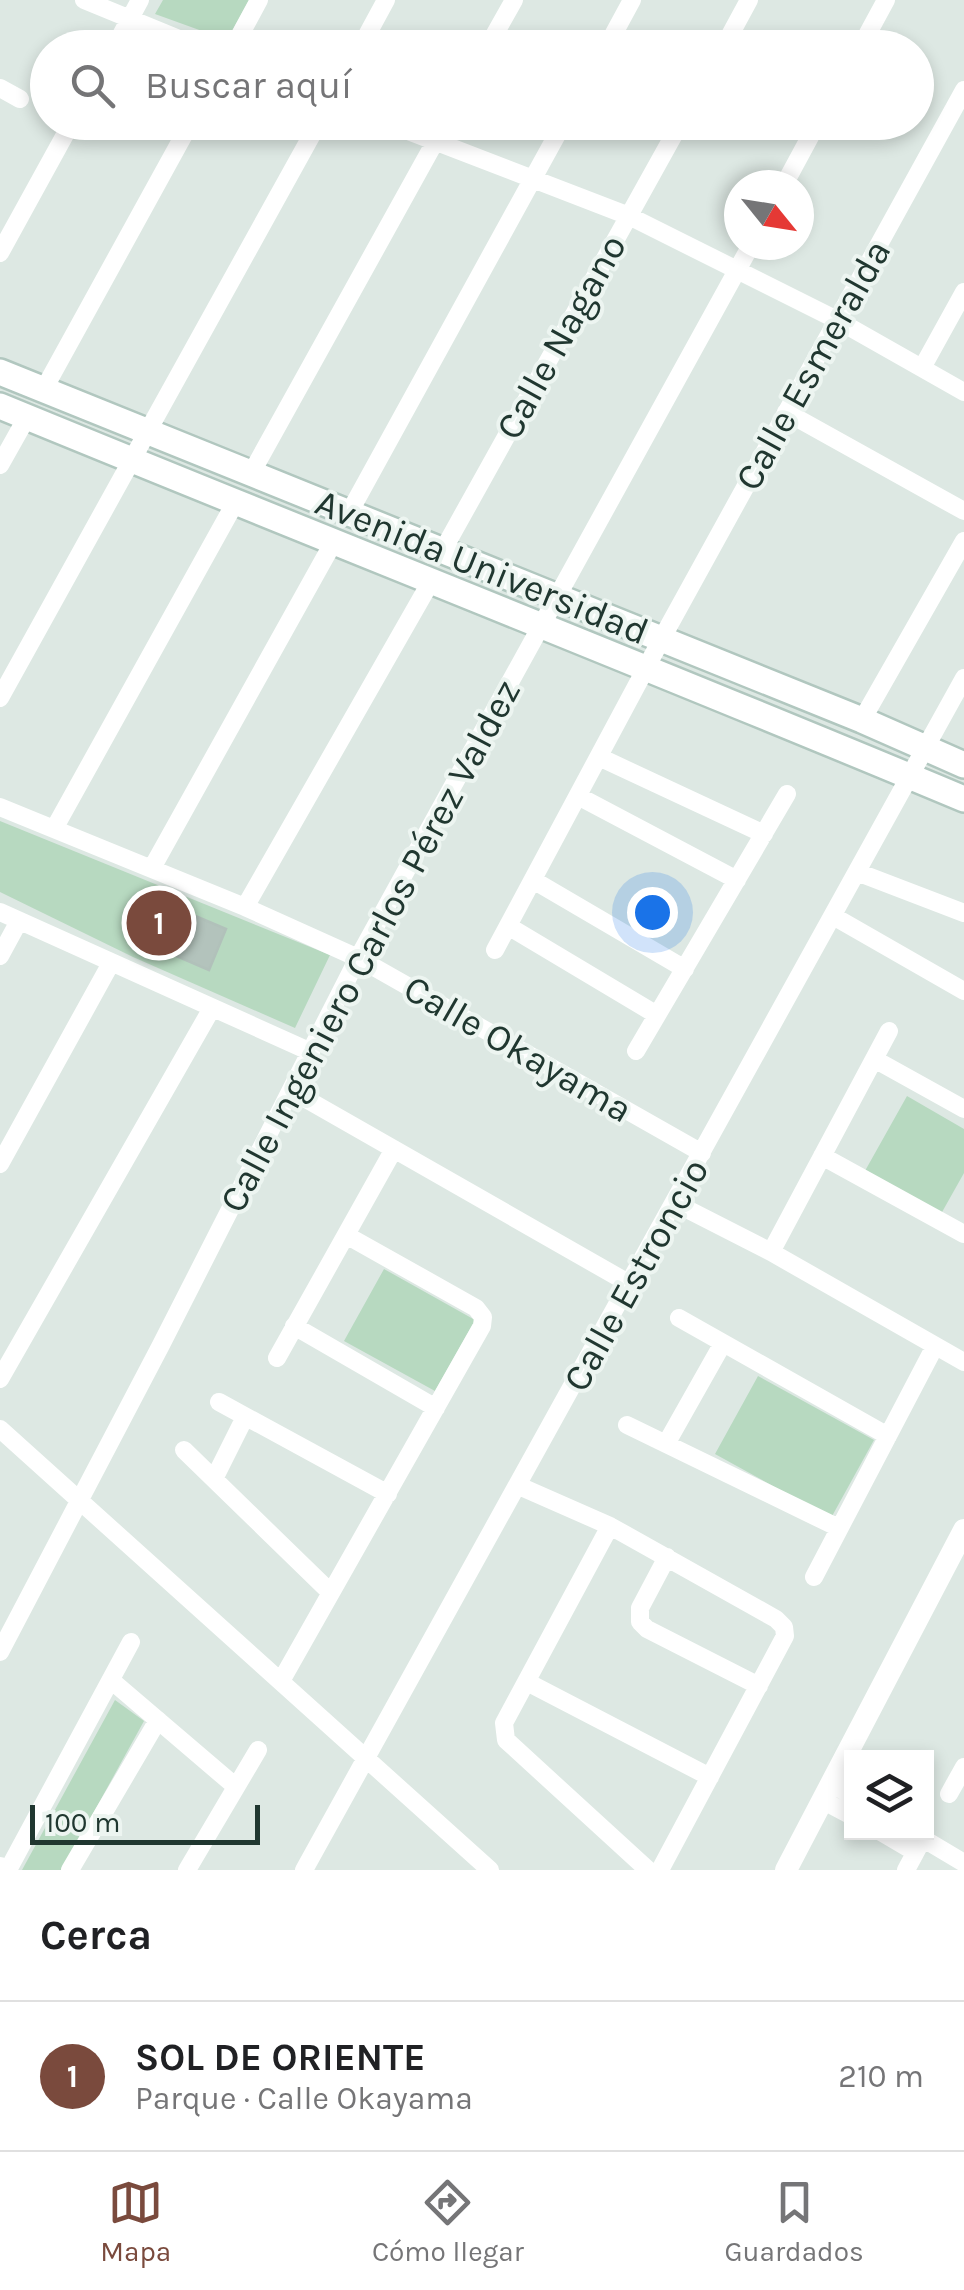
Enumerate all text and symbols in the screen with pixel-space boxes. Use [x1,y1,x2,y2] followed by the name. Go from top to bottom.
[30,30,934,140] search box
[65,58,120,113] icon: search
[145,63,352,108] text: Buscar aquí
[724,170,814,260] north arrow
[486,227,636,447] street label: Calle Nagano
[726,232,900,498] street label: Calle Esmeralda
[309,480,655,654] street label: Avenida Universidad
[210,672,530,1220] street label: Calle Ingeniero Carlos Pérez Valdez
[126,886,192,960] pin: 1
[627,887,678,938] your location
[396,966,640,1132] street label: Calle Okayama
[554,1151,718,1399] street label: Calle Estroncio
[844,1750,934,1840] map controls
[844,1750,934,1840] button: layers
[30,1800,260,1844] scale bar
[45,1806,120,1839] text: 100 m
[40,1910,152,1960] text: Cerca
[135,2035,426,2080] text: SOL DE ORIENTE
[67,2058,78,2095] text: 1
[838,2058,924,2095] text: 210 m
[135,2080,473,2117] text: Parque · Calle Okayama
[100,2175,171,2268] tab: Mapa
[372,2175,524,2268] tab: Cómo llegar
[725,2175,864,2268] tab: Guardados

